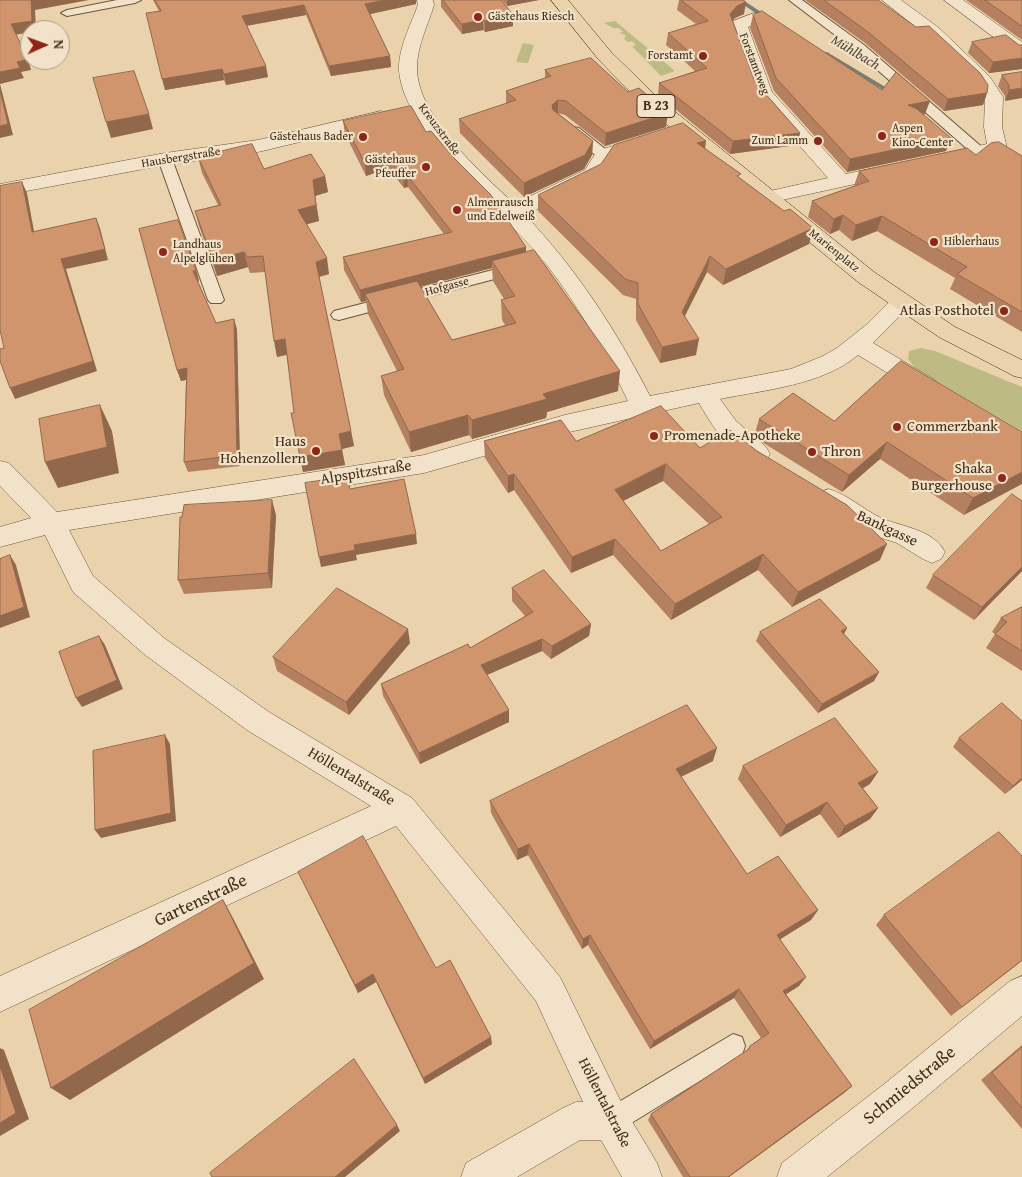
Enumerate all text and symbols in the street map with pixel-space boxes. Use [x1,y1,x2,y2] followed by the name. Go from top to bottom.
[488,10,574,24] place label: Gästehaus Riesch
[472,11,484,23] marker: Gästehaus Riesch
[20,20,70,70] north arrow
[736,31,772,97] street label: Forstamtweg
[828,32,882,74] water label: Mühlbach
[49,39,69,50] text: N
[648,49,693,63] place label: Forstamt
[697,50,709,62] marker: Forstamt
[637,94,675,118] road number: B 23
[415,101,463,159] street label: Kreuzstraße
[892,122,953,150] place label: Aspen Kino-Center
[270,130,353,144] place label: Gästehaus Bader
[876,130,888,142] marker: Aspen Kino-Center
[357,131,369,143] marker: Gästehaus Bader
[752,134,808,148] place label: Zum Lamm
[812,135,824,147] marker: Zum Lamm
[140,145,222,171] street label: Hausbergstraße
[365,153,416,181] place label: Gästehaus Pfeuffer
[420,161,432,173] marker: Gästehaus Pfeuffer
[467,196,535,224] place label: Almenrausch und Edelweiß
[451,204,463,216] marker: Almenrausch und Edelweiß
[806,226,862,276] street label: Marienplatz
[944,235,999,249] place label: Hiblerhaus
[928,236,940,248] marker: Hiblerhaus
[173,238,234,266] place label: Landhaus Alpelglühen
[157,246,169,258] marker: Landhaus Alpelglühen
[424,274,470,300] street label: Hofgasse
[899,302,994,320] place label: Atlas Posthotel
[998,305,1010,317] marker: Atlas Posthotel
[907,418,998,436] place label: Commerzbank
[891,421,903,433] marker: Commerzbank
[664,427,801,445] place label: Promenade-Apotheke
[648,430,660,442] marker: Promenade-Apotheke
[220,433,306,468] place label: Haus Hohenzollern
[822,443,861,461] place label: Thron
[310,445,322,457] marker: Haus Hohenzollern
[806,446,818,458] marker: Thron
[319,457,413,489] street label: Alpspitzstraße
[911,460,992,495] place label: Shaka Burgerhouse
[996,472,1008,484] marker: Shaka Burgerhouse
[854,507,920,551] street label: Bankgasse
[304,744,398,810] street label: Höllentalstraße
[151,870,251,932] street label: Gartenstraße
[859,1042,961,1130] street label: Schmiedstraße
[574,1055,634,1151] street label: Höllentalstraße

